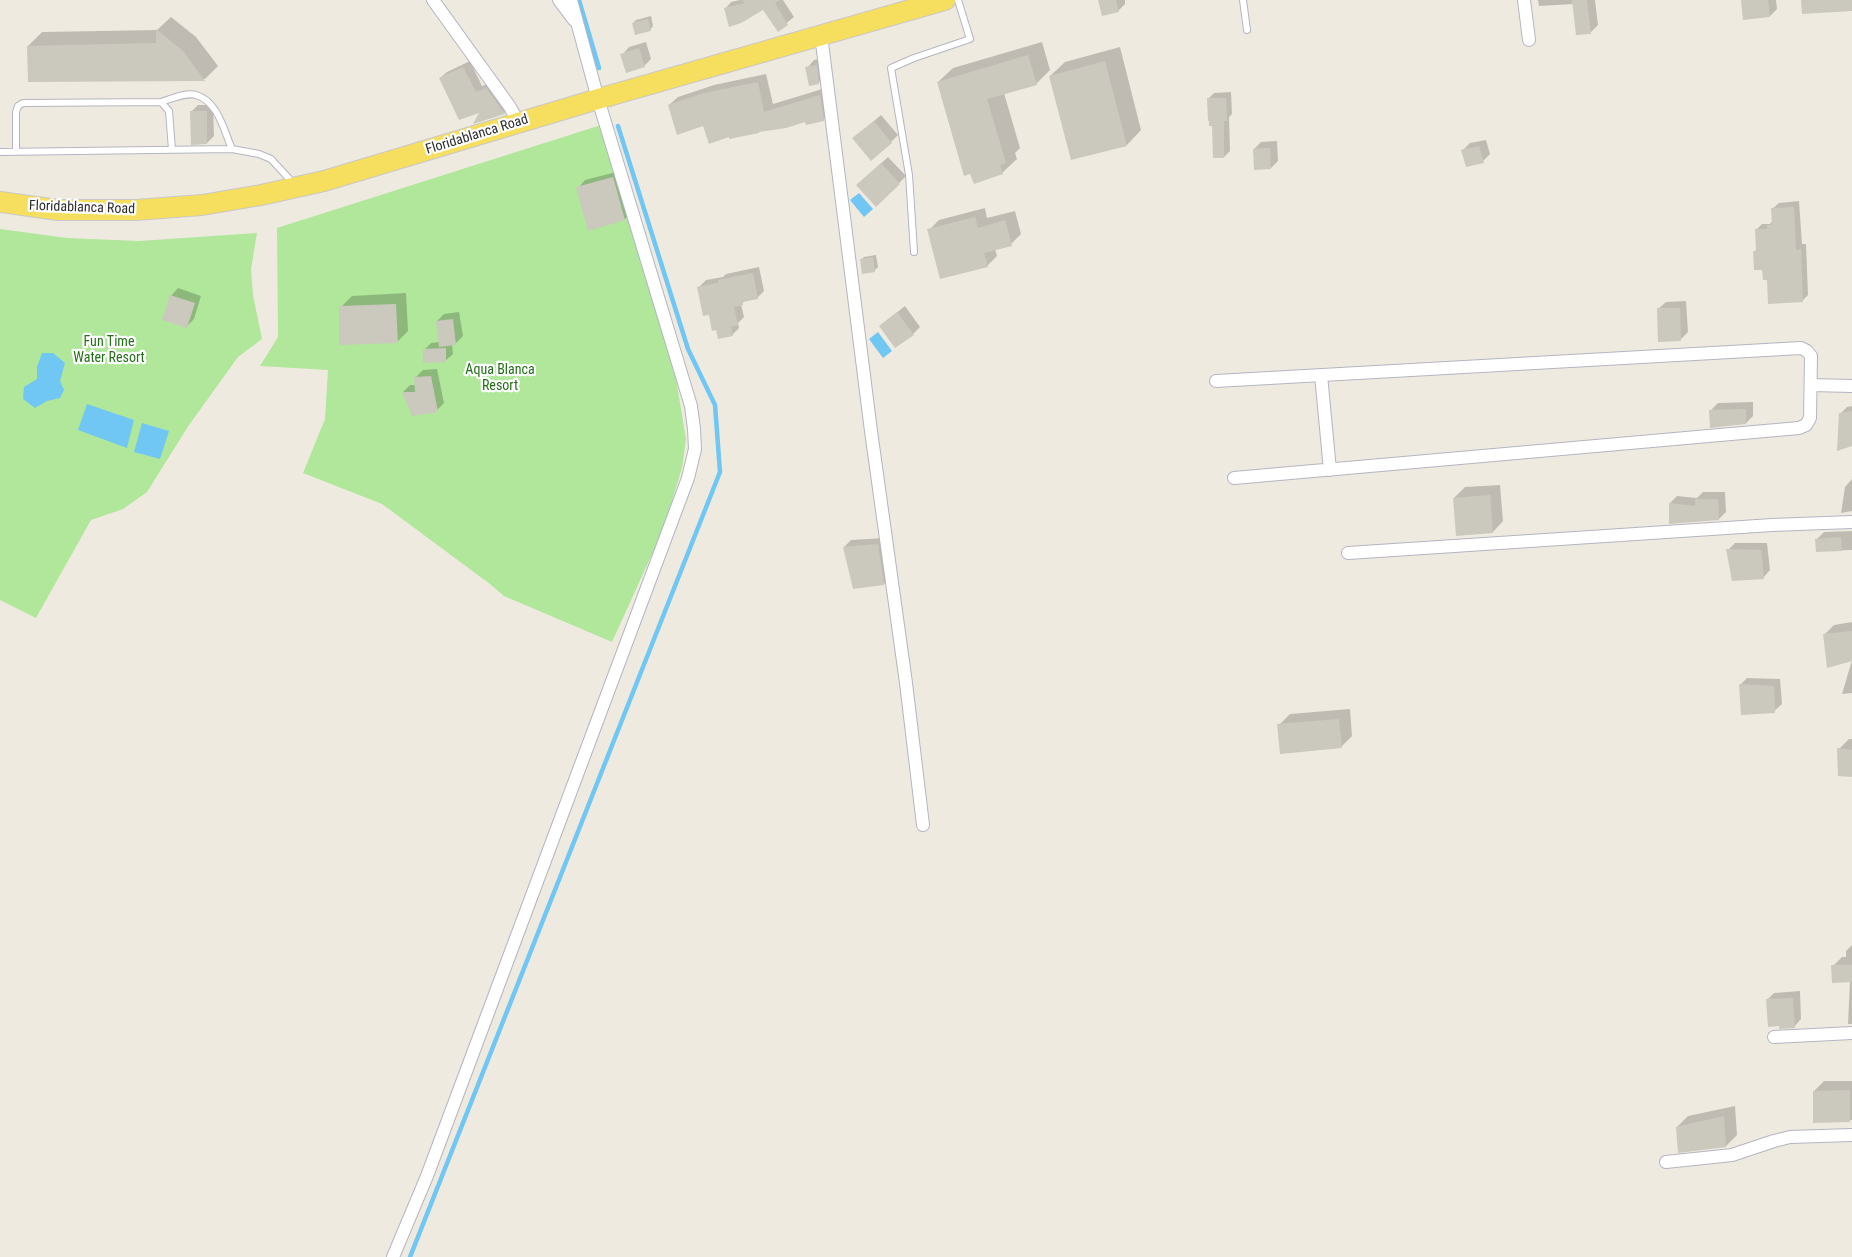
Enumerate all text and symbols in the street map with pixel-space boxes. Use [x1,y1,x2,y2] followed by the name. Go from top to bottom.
[424,111,530,159] street label: Floridablanca Road
[29,198,135,218] street label: Floridablanca Road
[73,334,145,367] park label: Fun Time Water Resort
[465,362,535,394] park label: Aqua Blanca Resort

